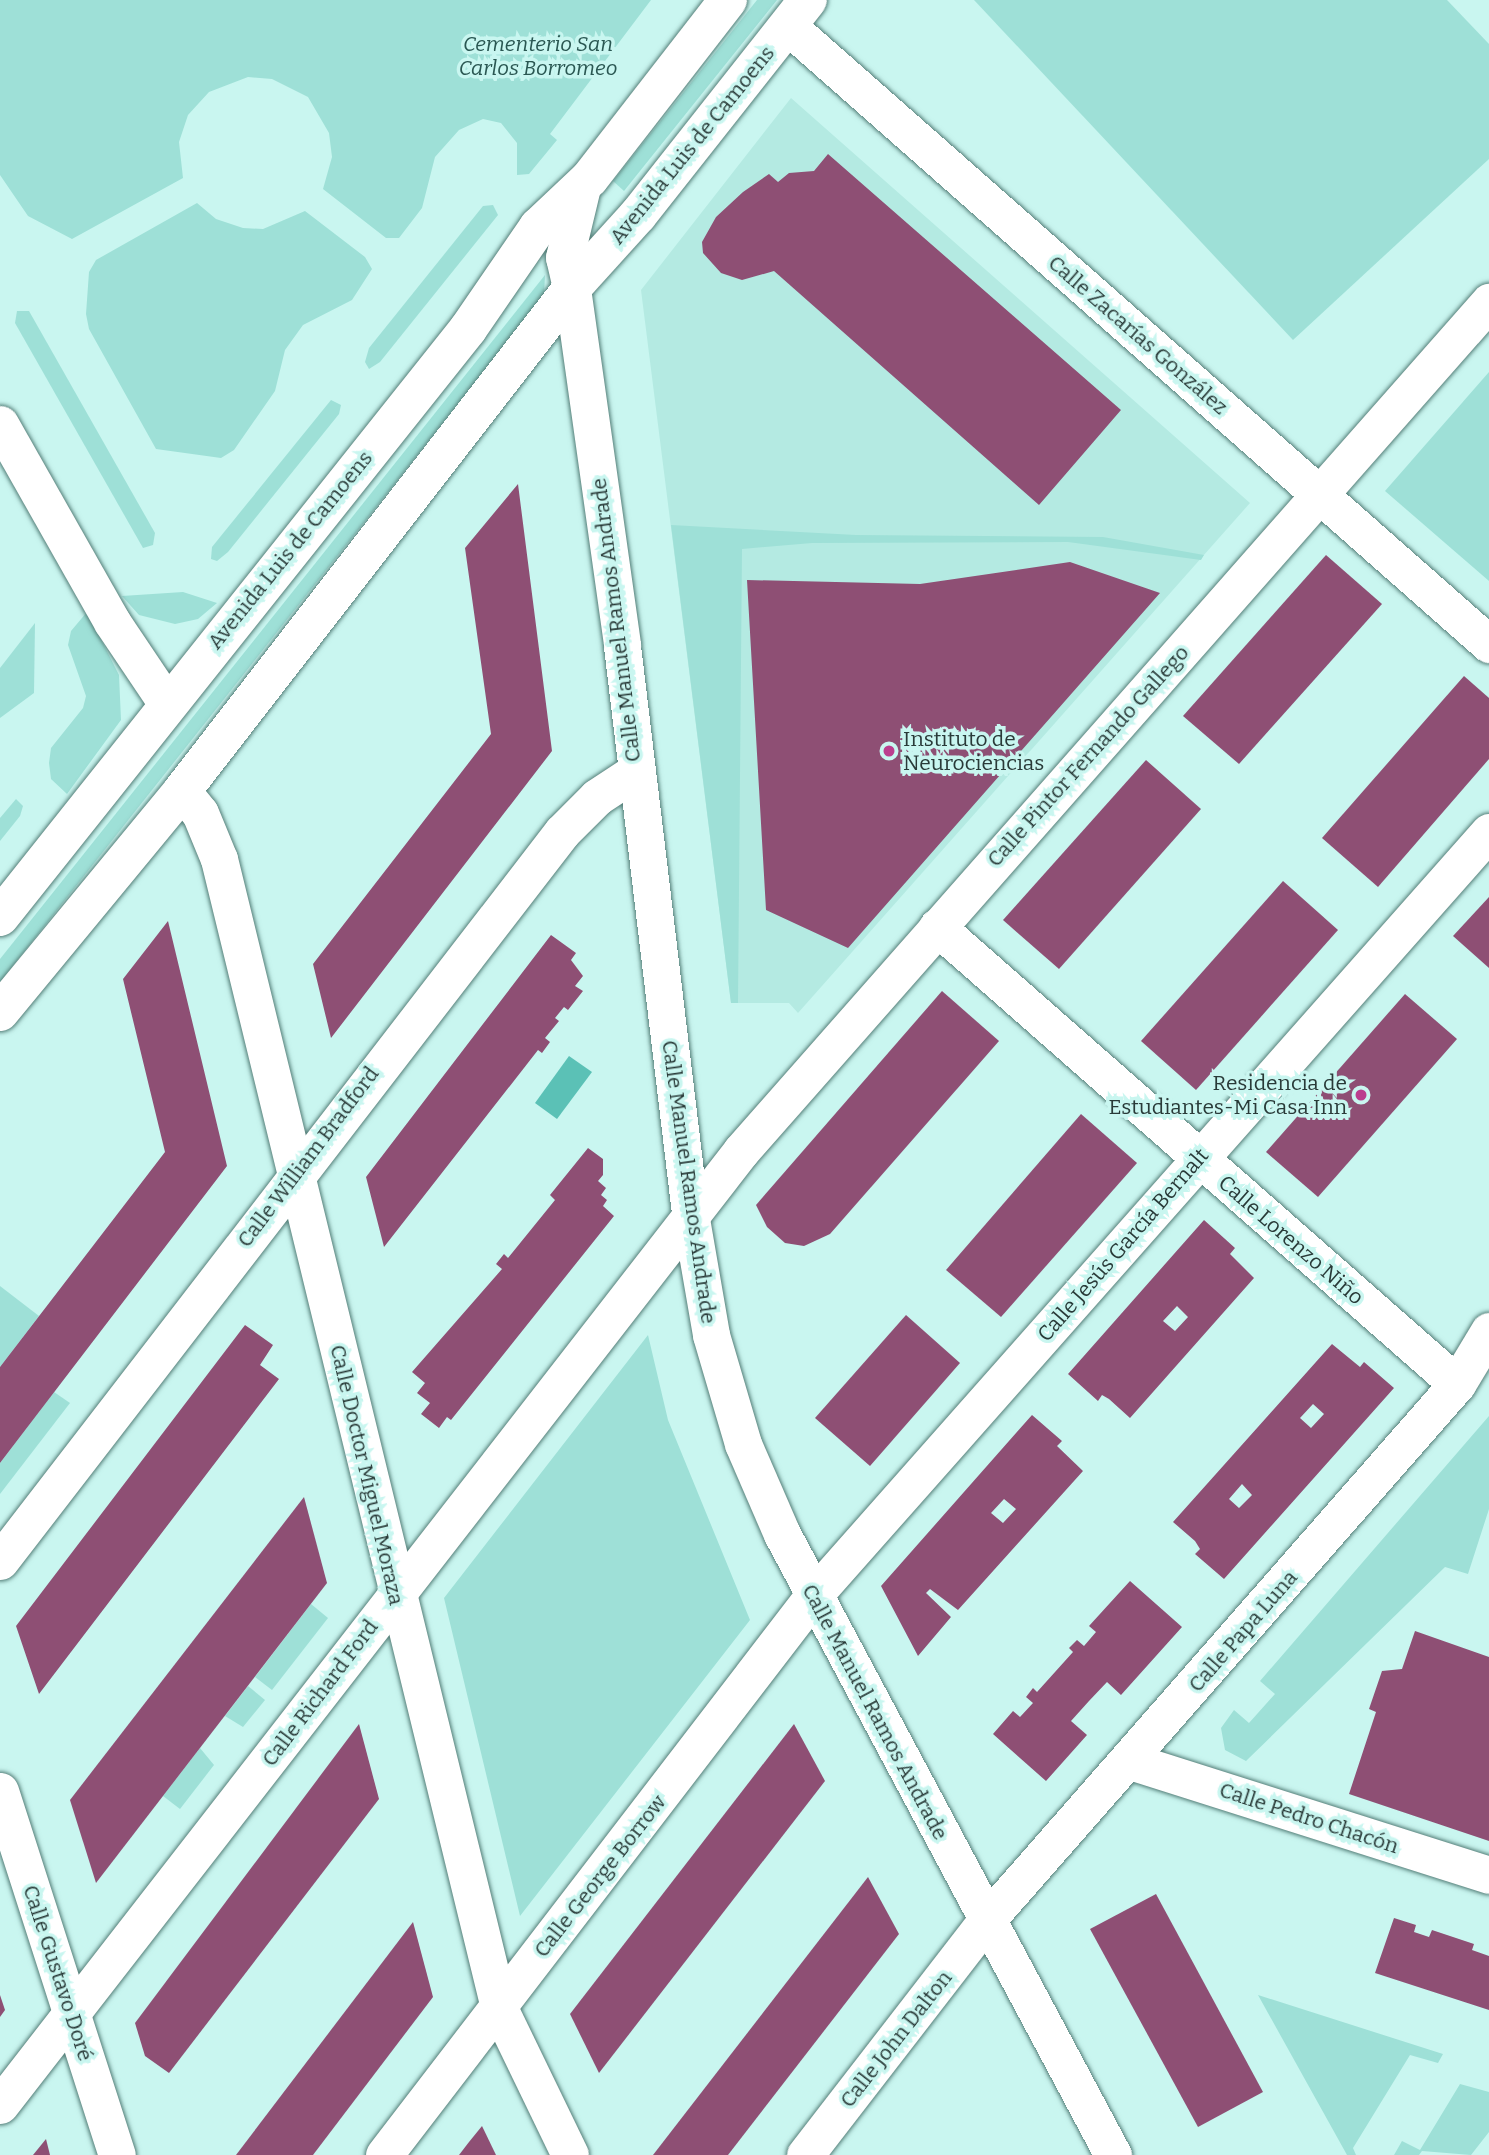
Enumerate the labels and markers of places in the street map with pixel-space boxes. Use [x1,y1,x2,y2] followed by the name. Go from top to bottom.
[903,726,1044,776] place label: Instituto de Neurociencias
[881,743,897,759] marker: Instituto de Neurociencias
[1109,1070,1347,1120] place label: Residencia de Estudiantes-Mi Casa Inn
[1353,1087,1369,1103] marker: Residencia de Estudiantes-Mi Casa Inn

